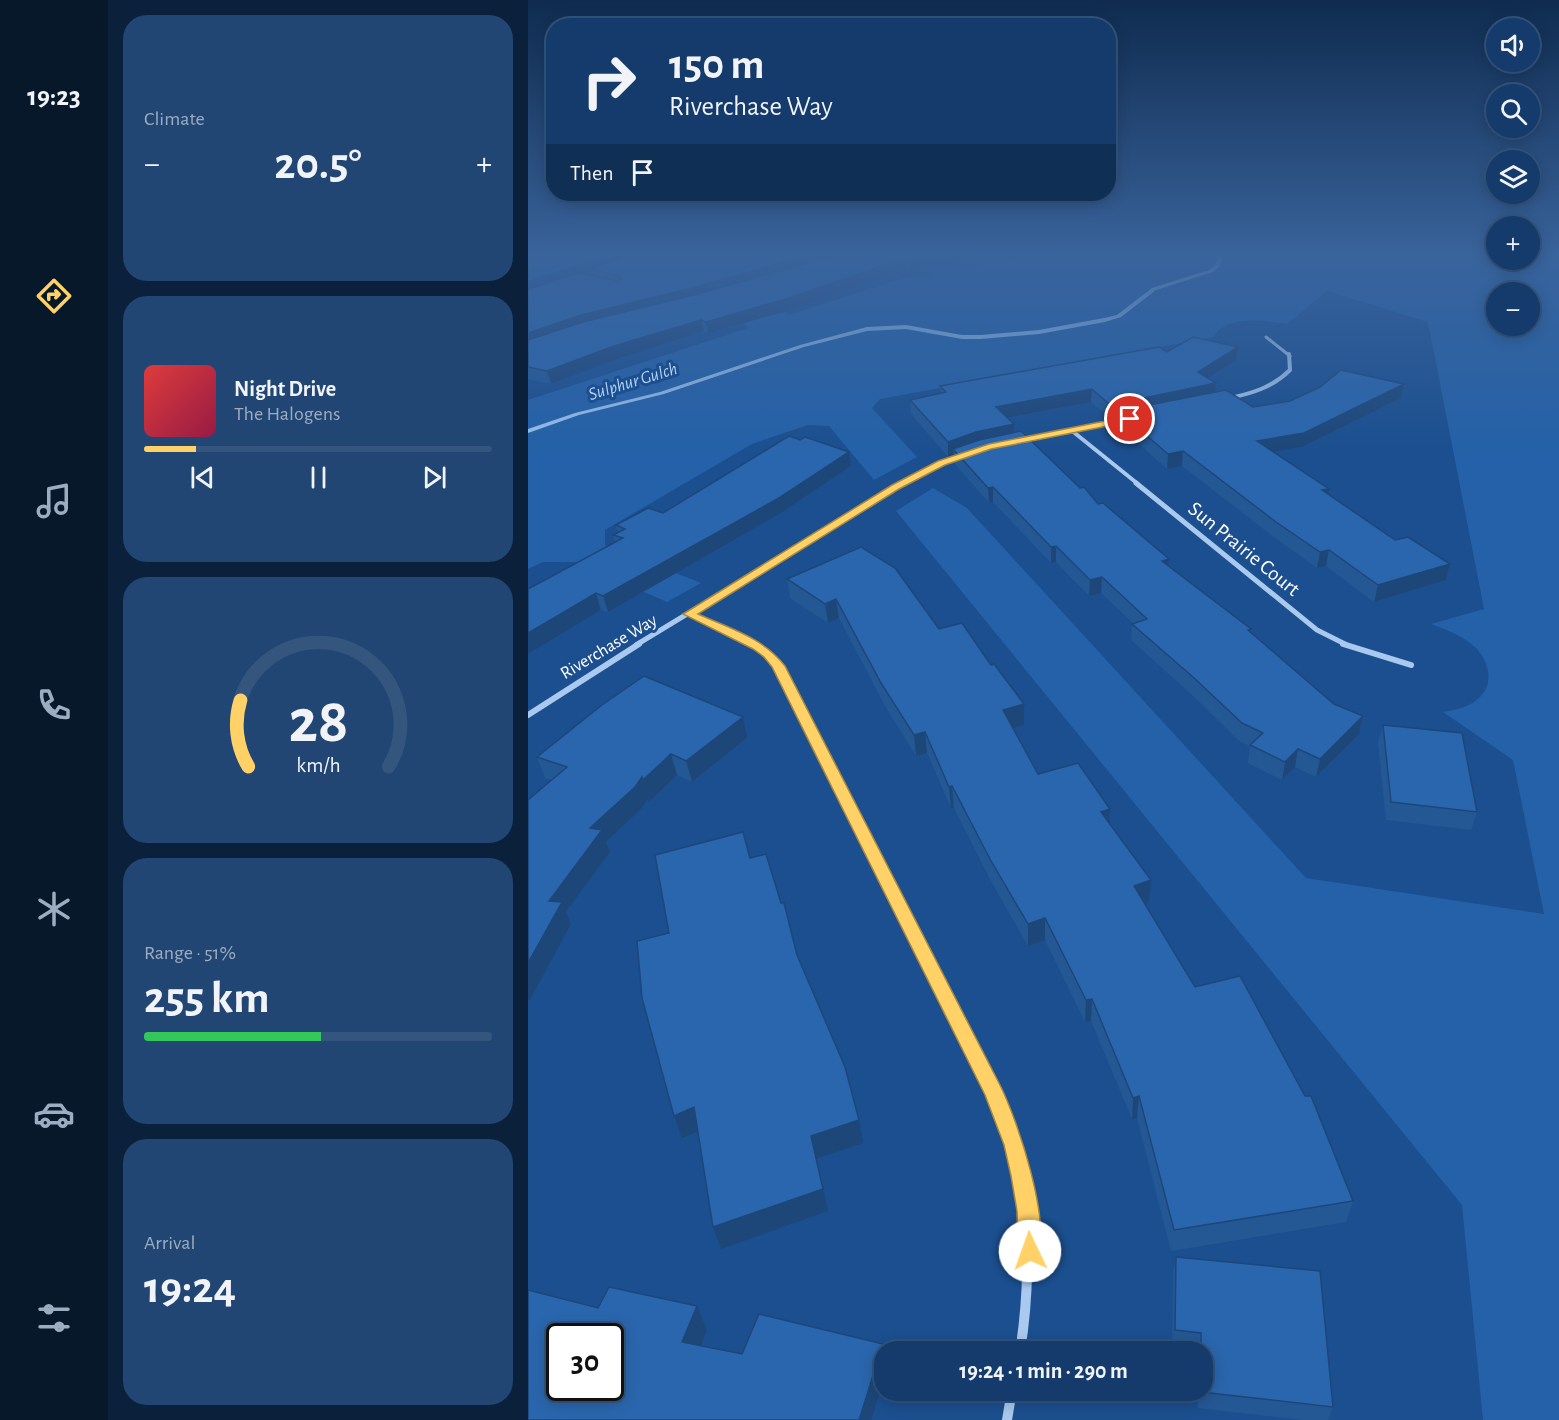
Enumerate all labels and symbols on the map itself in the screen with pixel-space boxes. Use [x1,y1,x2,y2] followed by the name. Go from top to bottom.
[587,360,679,404] water label: Sulphur Gulch
[1104,393,1155,444] pin
[1184,498,1304,600] street label: Sun Prairie Court
[558,611,661,683] street label: Riverchase Way
[998,1219,1062,1283] position arrow
[546,1323,624,1401] speed limit sign: 30

